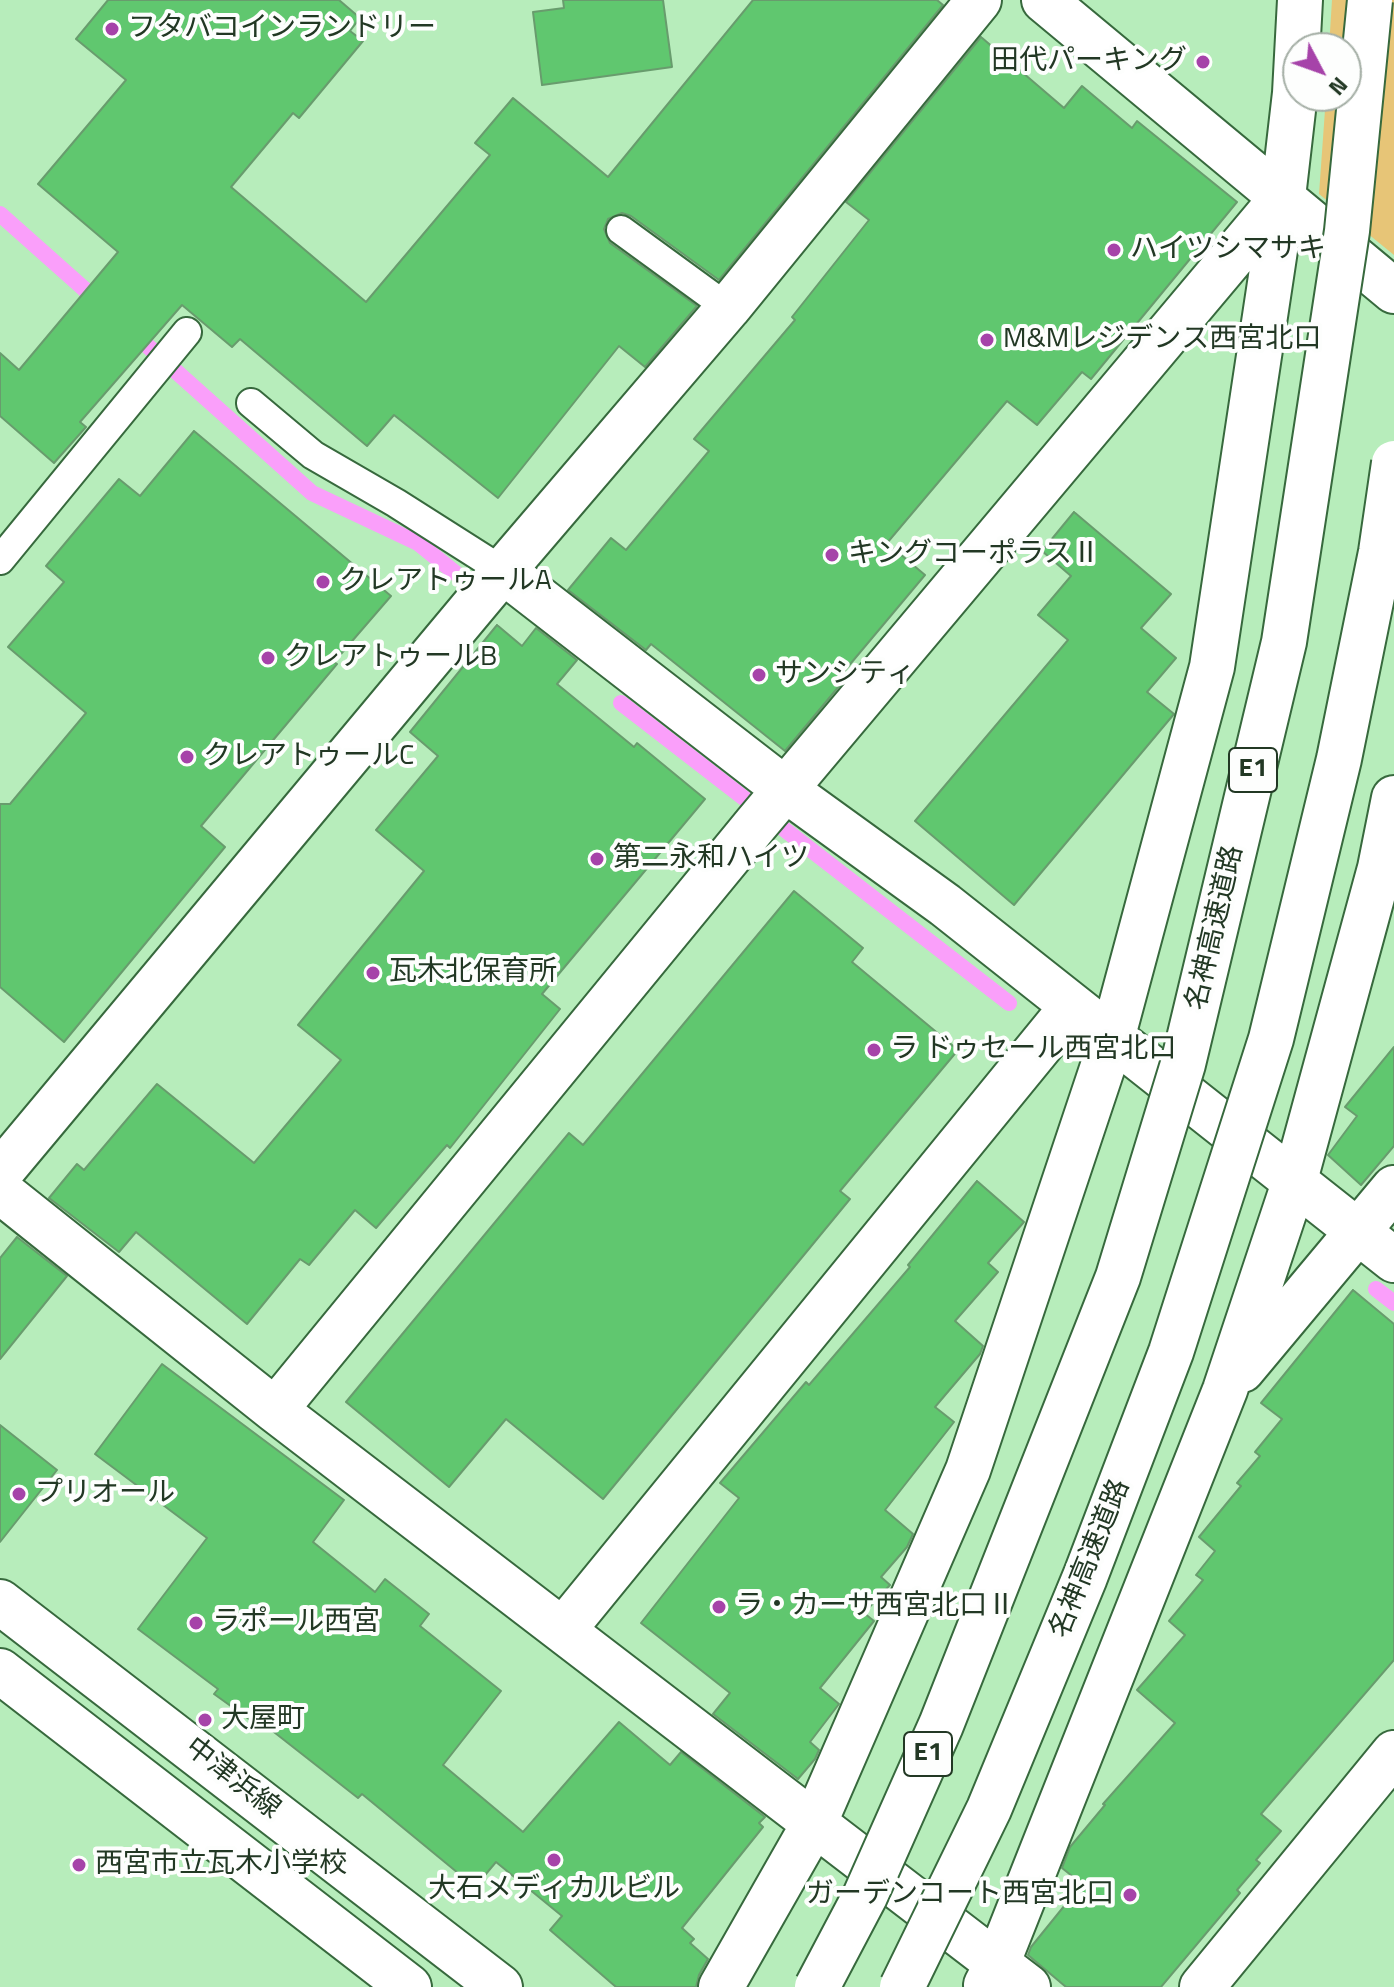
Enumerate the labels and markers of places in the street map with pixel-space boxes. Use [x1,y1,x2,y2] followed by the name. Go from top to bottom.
[128,12,436,46] place label: フタバコインランドリー
[103,20,121,38] marker: フタバコインランドリー
[991,45,1187,79] place label: 田代パーキング
[1194,53,1212,71] marker: 田代パーキング
[1130,233,1326,267] place label: ハイツシマサキ
[1105,241,1123,259] marker: ハイツシマサキ
[1003,323,1321,357] place label: M&Mレジデンス西宮北口
[978,331,996,349] marker: M&Mレジデンス西宮北口
[848,538,1100,572] place label: キングコーポラスⅡ
[823,546,841,564] marker: キングコーポラスⅡ
[339,565,552,599] place label: クレアトゥールA
[314,573,332,591] marker: クレアトゥールA
[284,641,497,675] place label: クレアトゥールB
[259,649,277,667] marker: クレアトゥールB
[775,658,915,692] place label: サンシティ
[750,666,768,684] marker: サンシティ
[203,740,414,774] place label: クレアトゥールC
[178,748,196,766] marker: クレアトゥールC
[613,842,809,876] place label: 第二永和ハイツ
[588,850,606,868] marker: 第二永和ハイツ
[389,956,557,990] place label: 瓦木北保育所
[364,964,382,982] marker: 瓦木北保育所
[890,1033,1176,1067] place label: ラ ドゥセール西宮北口
[865,1041,883,1059] marker: ラ ドゥセール西宮北口
[35,1477,175,1511] place label: プリオール
[10,1485,28,1503] marker: プリオール
[735,1590,1015,1624] place label: ラ・カーサ西宮北口Ⅱ
[710,1598,728,1616] marker: ラ・カーサ西宮北口Ⅱ
[212,1606,380,1640] place label: ラポール西宮
[187,1614,205,1632] marker: ラポール西宮
[221,1703,305,1737] place label: 大屋町
[196,1711,214,1729] marker: 大屋町
[95,1848,347,1882] place label: 西宮市立瓦木小学校
[545,1851,563,1869] marker: 大石メディカルビル
[70,1856,88,1874] marker: 西宮市立瓦木小学校
[428,1873,680,1907] place label: 大石メディカルビル
[806,1878,1114,1912] place label: ガーデンコート西宮北口
[1121,1886,1139,1904] marker: ガーデンコート西宮北口

